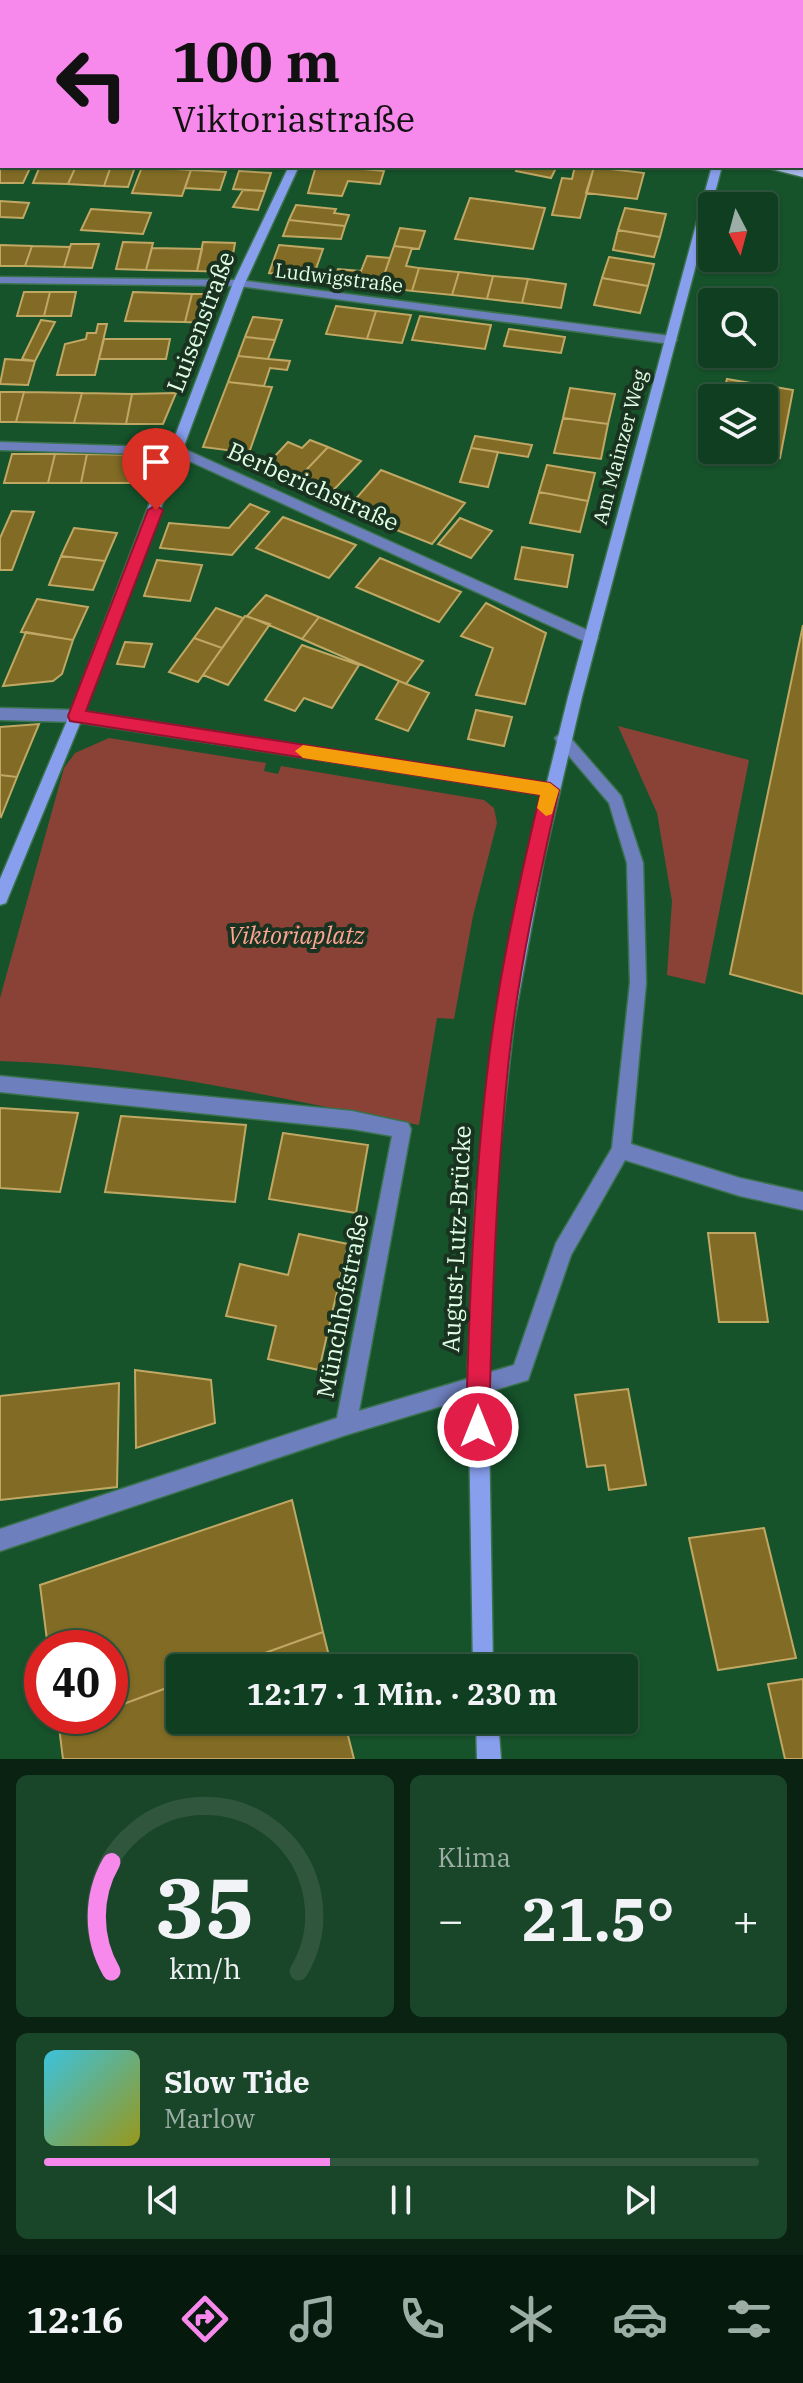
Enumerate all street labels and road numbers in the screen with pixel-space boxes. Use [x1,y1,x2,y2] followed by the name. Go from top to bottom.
[159,247,242,397] street label: Luisenstraße
[273,256,405,299] street label: Ludwigstraße
[586,366,653,527] street label: Am Mainzer Weg
[223,434,404,538] street label: Berberichstraße
[434,1125,478,1353] street label: August-Lutz-Brücke
[308,1211,376,1401] street label: Münchhofstraße

